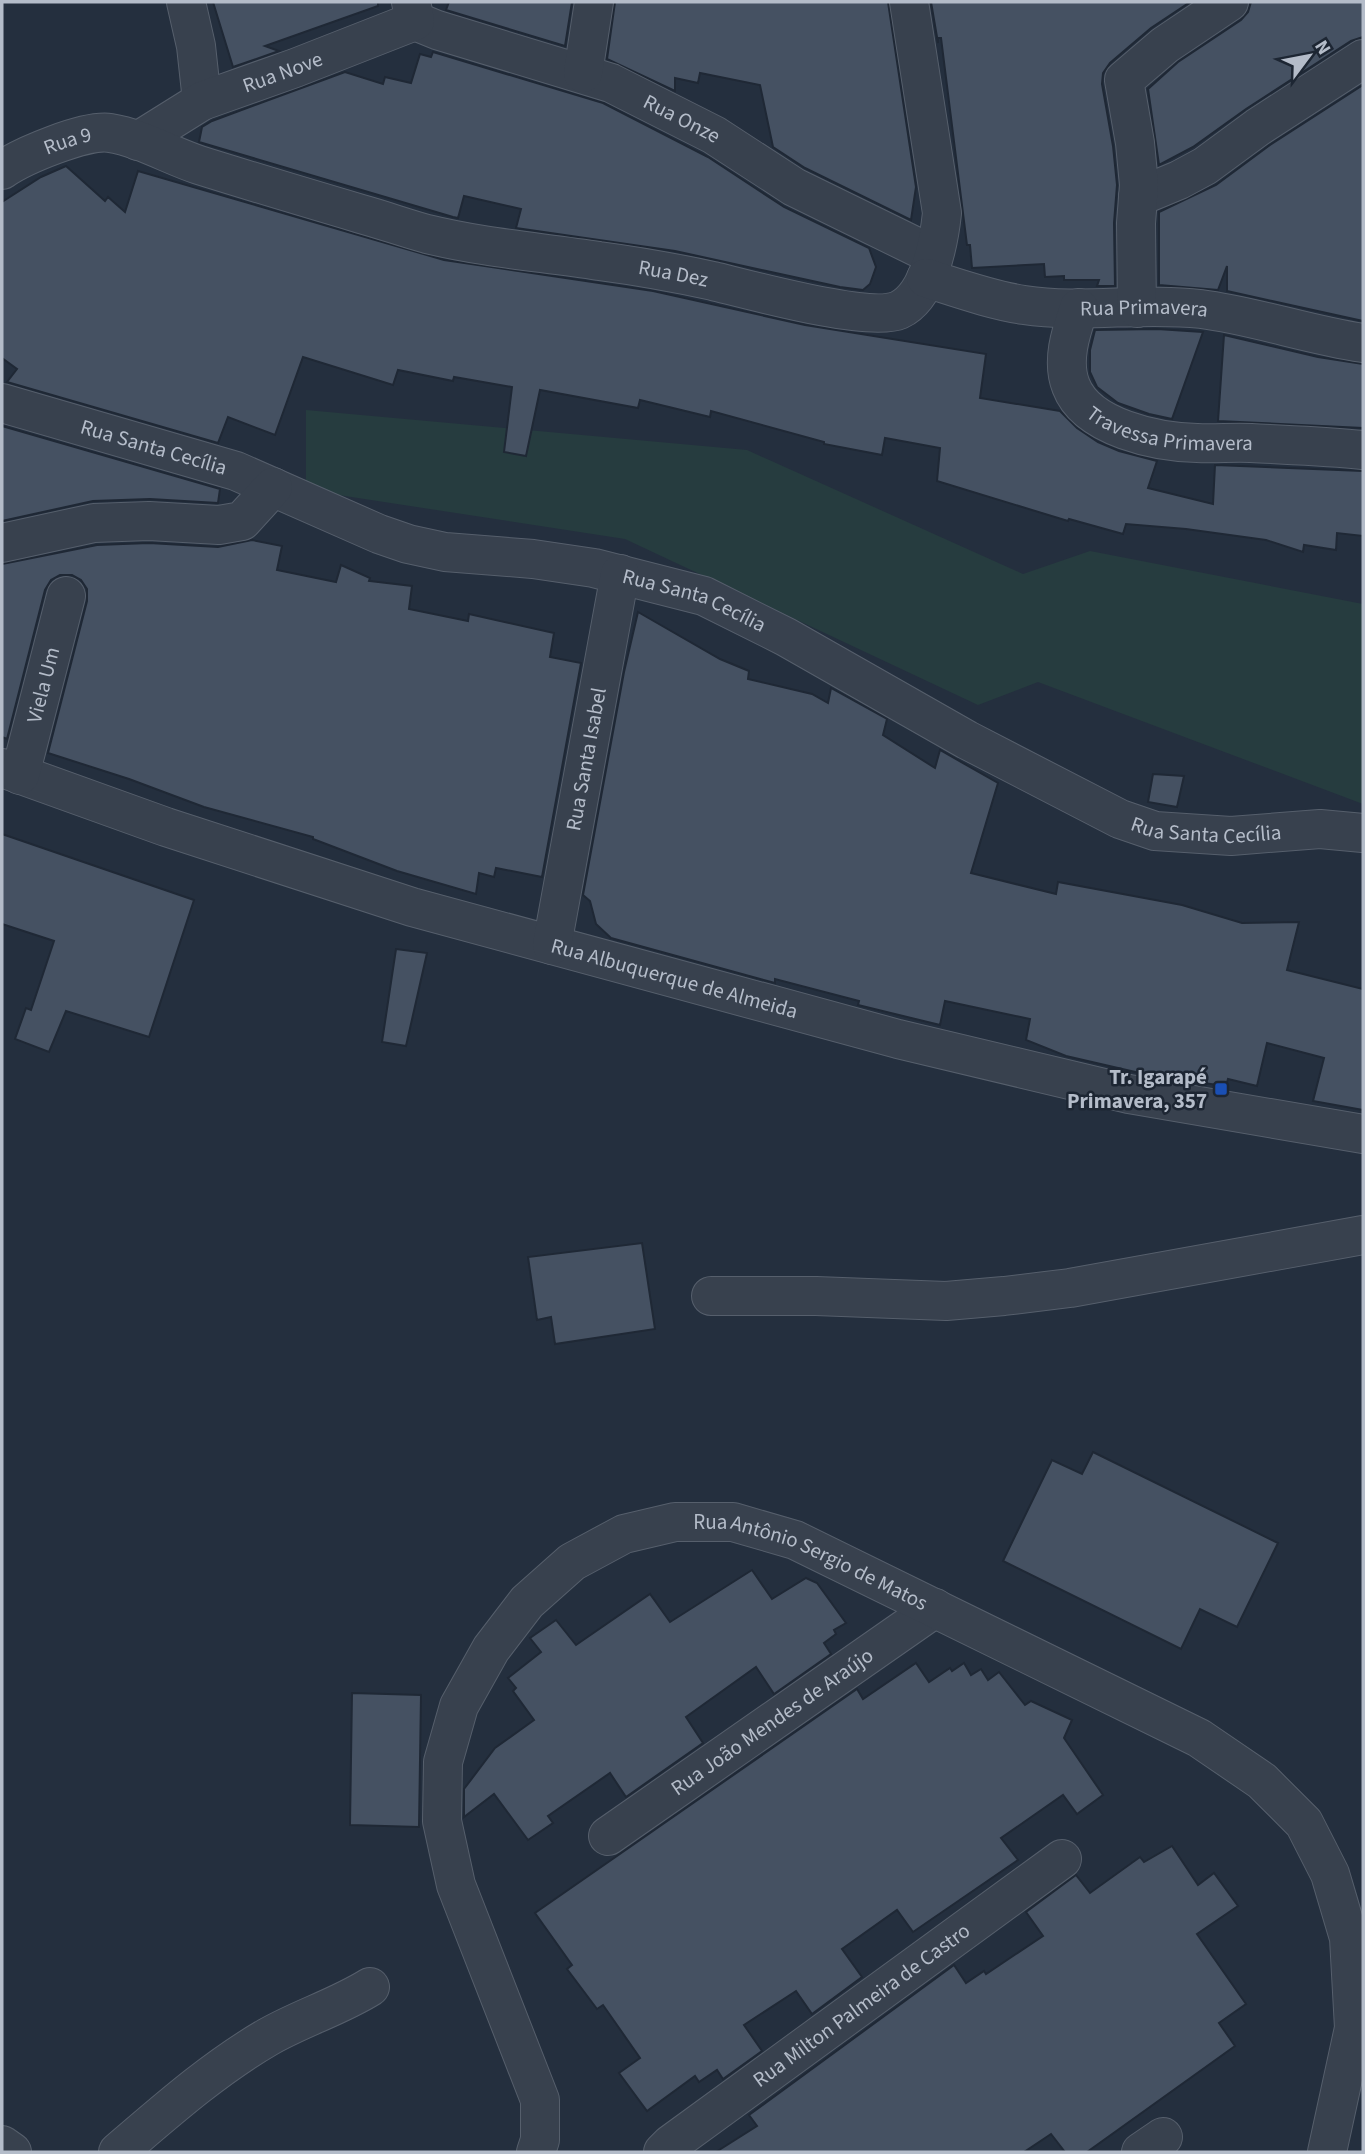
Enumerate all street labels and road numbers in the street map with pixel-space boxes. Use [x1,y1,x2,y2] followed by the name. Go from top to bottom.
[238,44,327,100] street label: Rua Nove
[638,87,727,150] street label: Rua Onze
[39,119,94,163] street label: Rua 9
[636,252,711,295] street label: Rua Dez
[1080,292,1210,325] street label: Rua Primavera
[1080,398,1253,458] street label: Travessa Primavera
[77,412,231,483] street label: Rua Santa Cecília
[619,561,771,640] street label: Rua Santa Cecília
[19,644,67,726] street label: Viela Um
[558,685,614,833] street label: Rua Santa Isabel
[1127,809,1282,851] street label: Rua Santa Cecília
[548,930,801,1026] street label: Rua Albuquerque de Almeida
[693,1507,933,1618] street label: Rua Antônio Sergio de Matos
[665,1640,879,1803] street label: Rua João Mendes de Araújo
[747,1916,976,2095] street label: Rua Milton Palmeira de Castro

